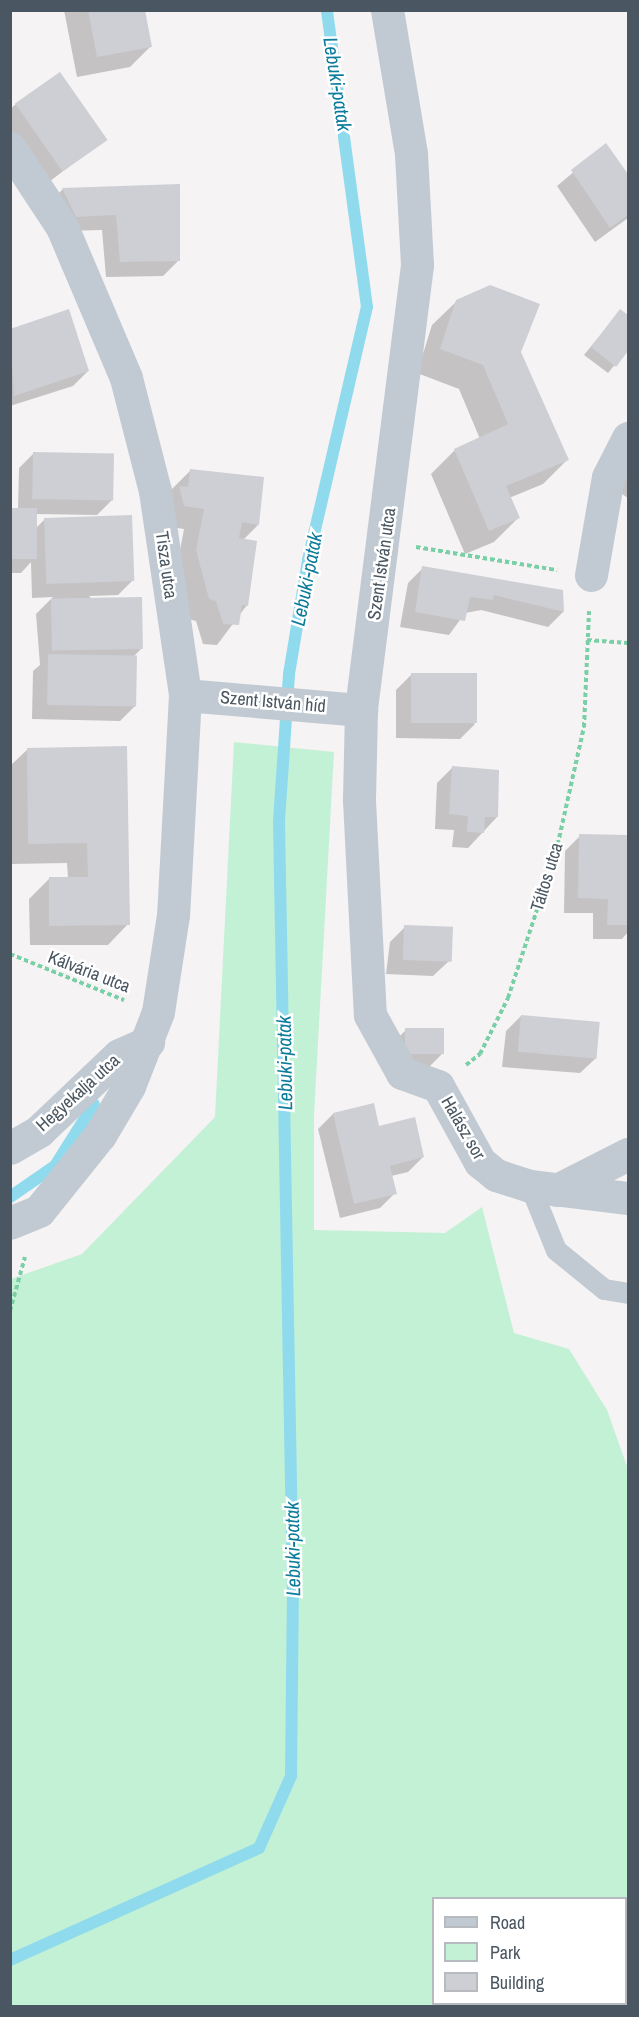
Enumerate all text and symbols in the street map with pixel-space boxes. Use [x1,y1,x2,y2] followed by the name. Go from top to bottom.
[319,35,357,133] water label: Lebuki-patak
[363,506,401,622] street label: Szent István utca
[151,530,181,600] street label: Tisza utca
[285,530,327,628] water label: Lebuki-patak
[219,687,327,717] street label: Szent István híd
[526,840,568,914] street label: Táltos utca
[45,946,133,998] street label: Kálvária utca
[271,1015,297,1111] water label: Lebuki-patak
[32,1050,124,1136] street label: Hegyekalja utca
[436,1092,490,1164] street label: Halász sor
[279,1501,305,1597] water label: Lebuki-patak
[432,1897,627,2005] legend
[490,1910,525,1935] text: Road
[490,1940,520,1965] text: Park
[490,1970,544,1995] text: Building

